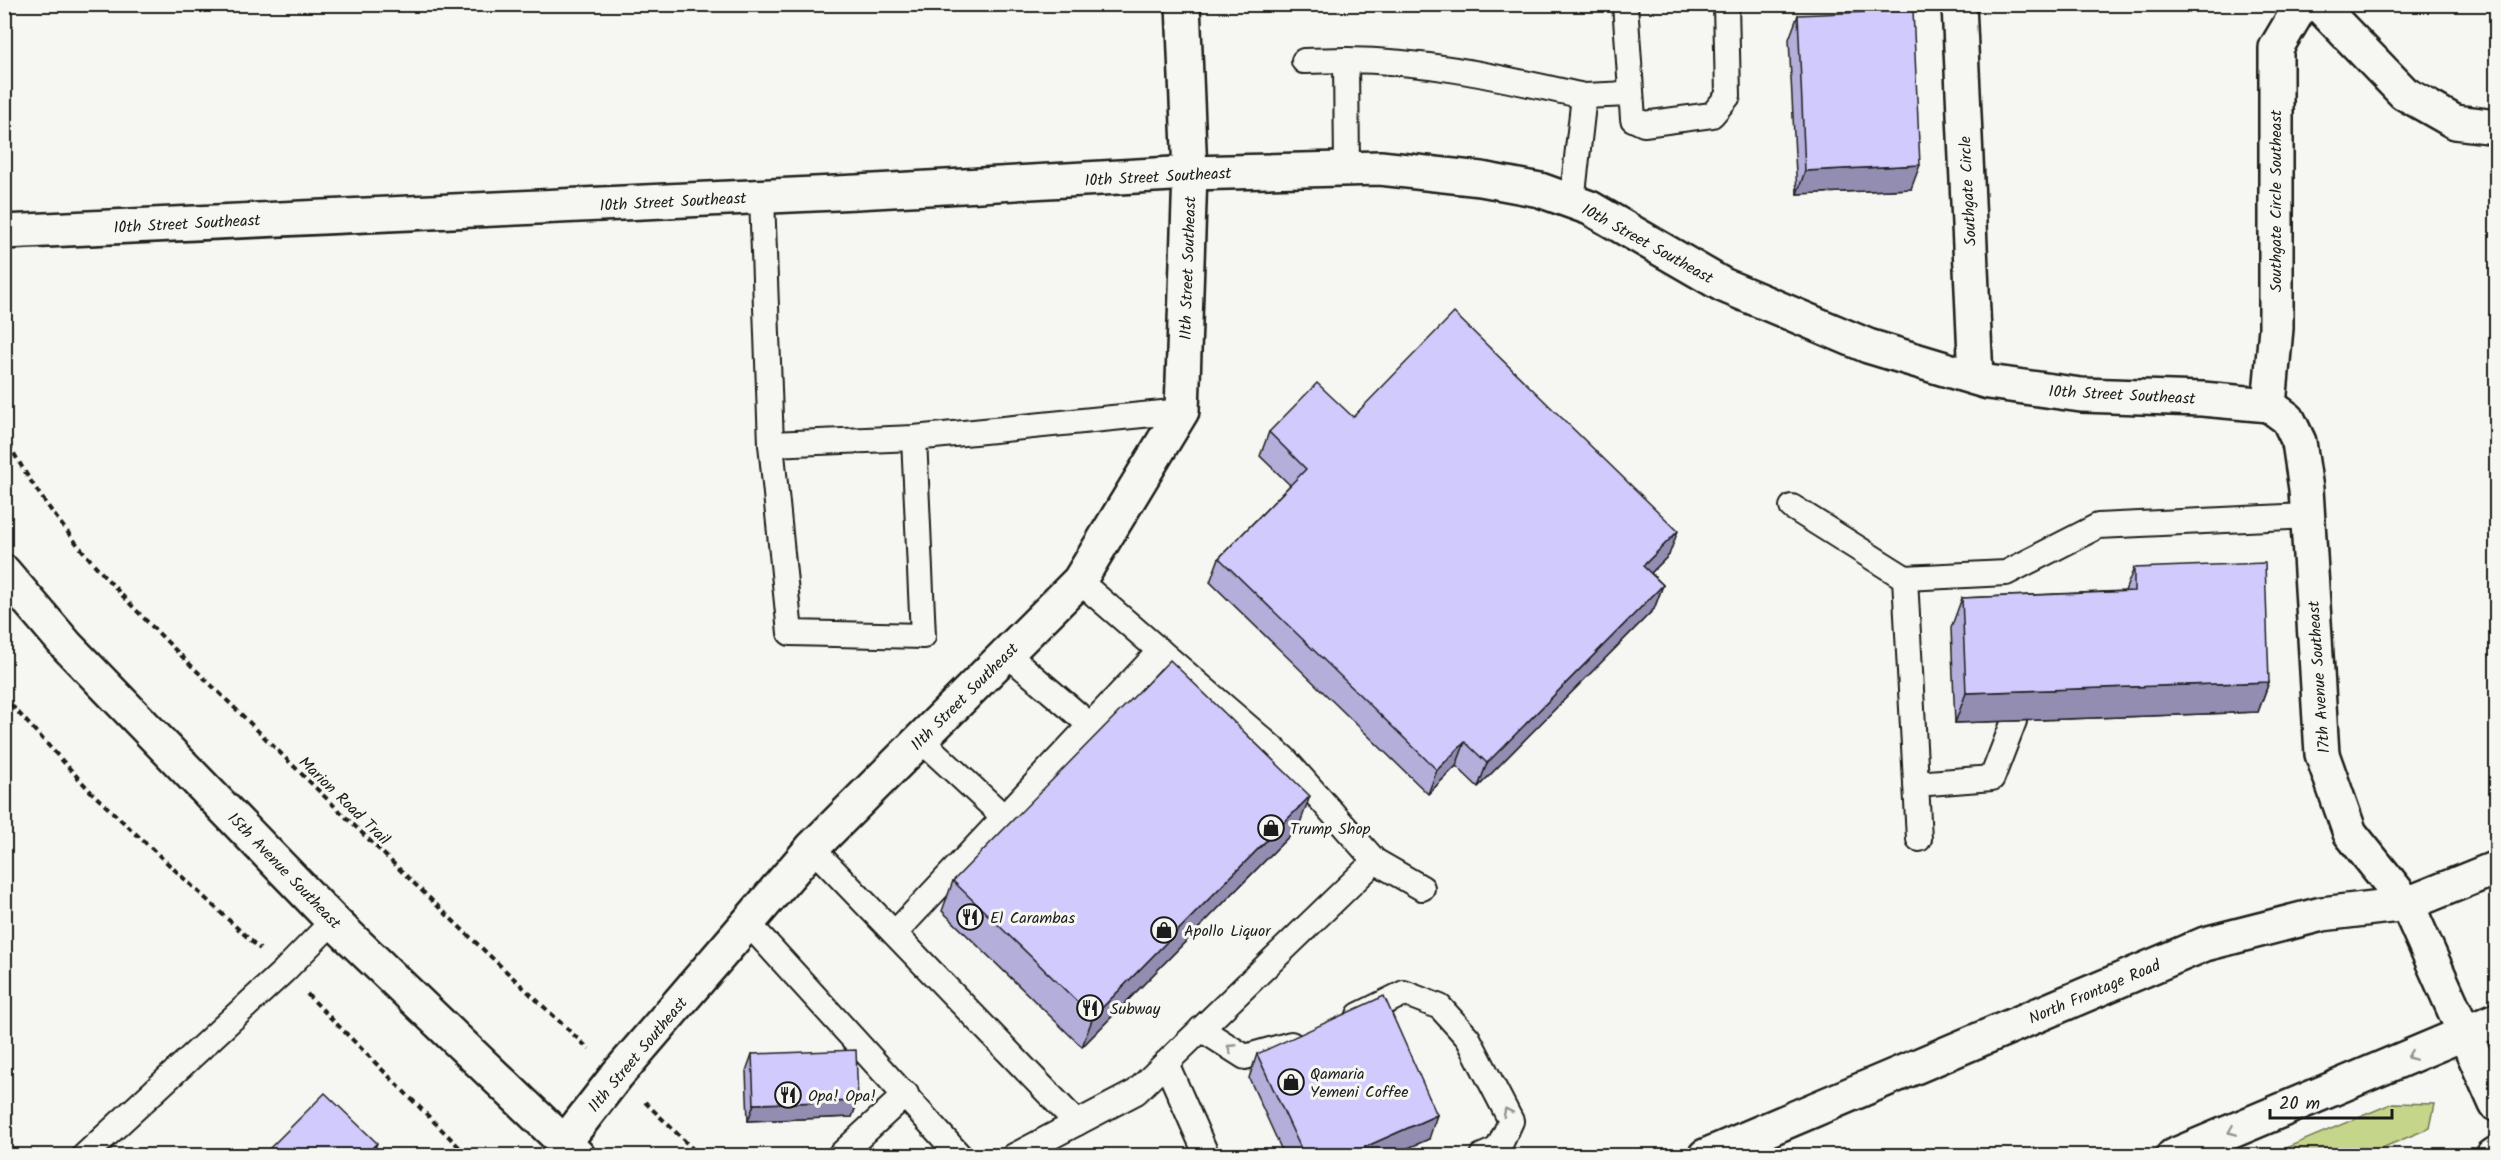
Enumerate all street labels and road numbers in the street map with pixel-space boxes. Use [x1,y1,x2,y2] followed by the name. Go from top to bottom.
[2264,109,2289,292] street label: Southgate Circle Southeast
[1953,135,1984,247] street label: Southgate Circle
[1084,161,1233,194] street label: 10th Street Southeast
[599,186,748,219] street label: 10th Street Southeast
[1173,195,1204,341] street label: 11th Street Southeast
[1577,198,1718,291] street label: 10th Street Southeast
[113,208,262,241] street label: 10th Street Southeast
[2048,379,2197,412] street label: 10th Street Southeast
[2302,599,2337,754] street label: 17th Avenue Southeast
[905,637,1025,757] street label: 11th Street Southeast
[292,751,395,851] street label: Marion Road Trail
[221,807,347,936] street label: 15th Avenue Southeast
[2025,953,2165,1031] street label: North Frontage Road
[582,991,695,1118] street label: 11th Street Southeast

